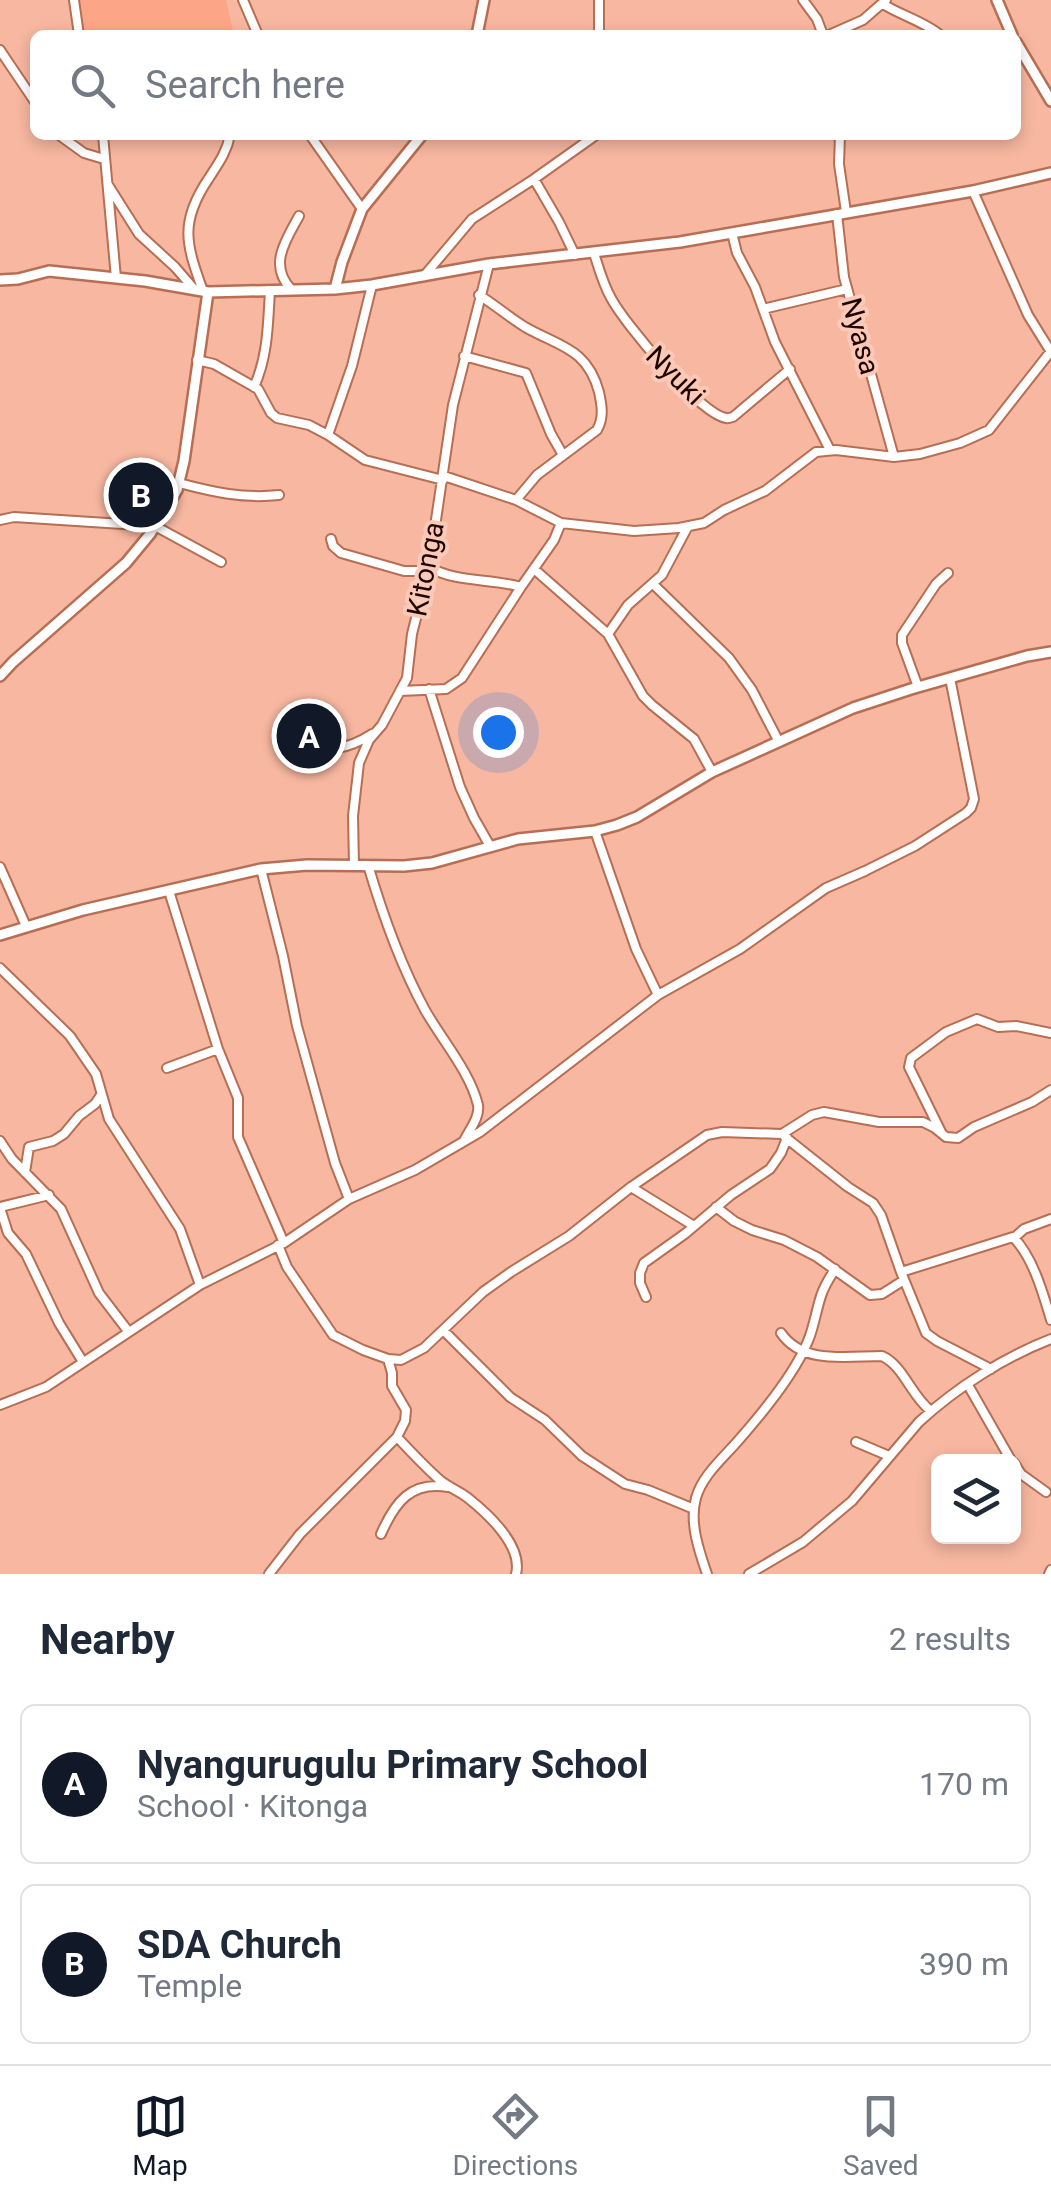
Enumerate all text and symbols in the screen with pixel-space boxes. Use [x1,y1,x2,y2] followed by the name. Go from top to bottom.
[30,30,1021,140] search box
[65,58,120,113] icon: search
[145,63,345,107] text: Search here
[834,294,887,378] street label: Nyasa
[639,339,712,412] street label: Nyuki
[108,458,174,532] pin: B
[400,519,451,619] street label: Kitonga
[276,698,342,774] pin: A
[473,707,524,758] your location
[931,1454,1021,1544] map controls
[931,1454,1021,1544] button: layers
[40,1615,175,1664] text: Nearby
[889,1620,1011,1658] text: 2 results
[137,1743,648,1787] text: Nyangurugulu Primary School
[64,1765,85,1803] text: A
[919,1765,1009,1803] text: 170 m
[137,1787,368,1825] text: School · Kitonga
[137,1923,342,1967] text: SDA Church
[64,1945,85,1983] text: B
[919,1945,1009,1983] text: 390 m
[137,1967,242,2005] text: Temple
[132,2089,188,2182] tab: Map
[452,2089,578,2182] tab: Directions
[843,2089,919,2182] tab: Saved

